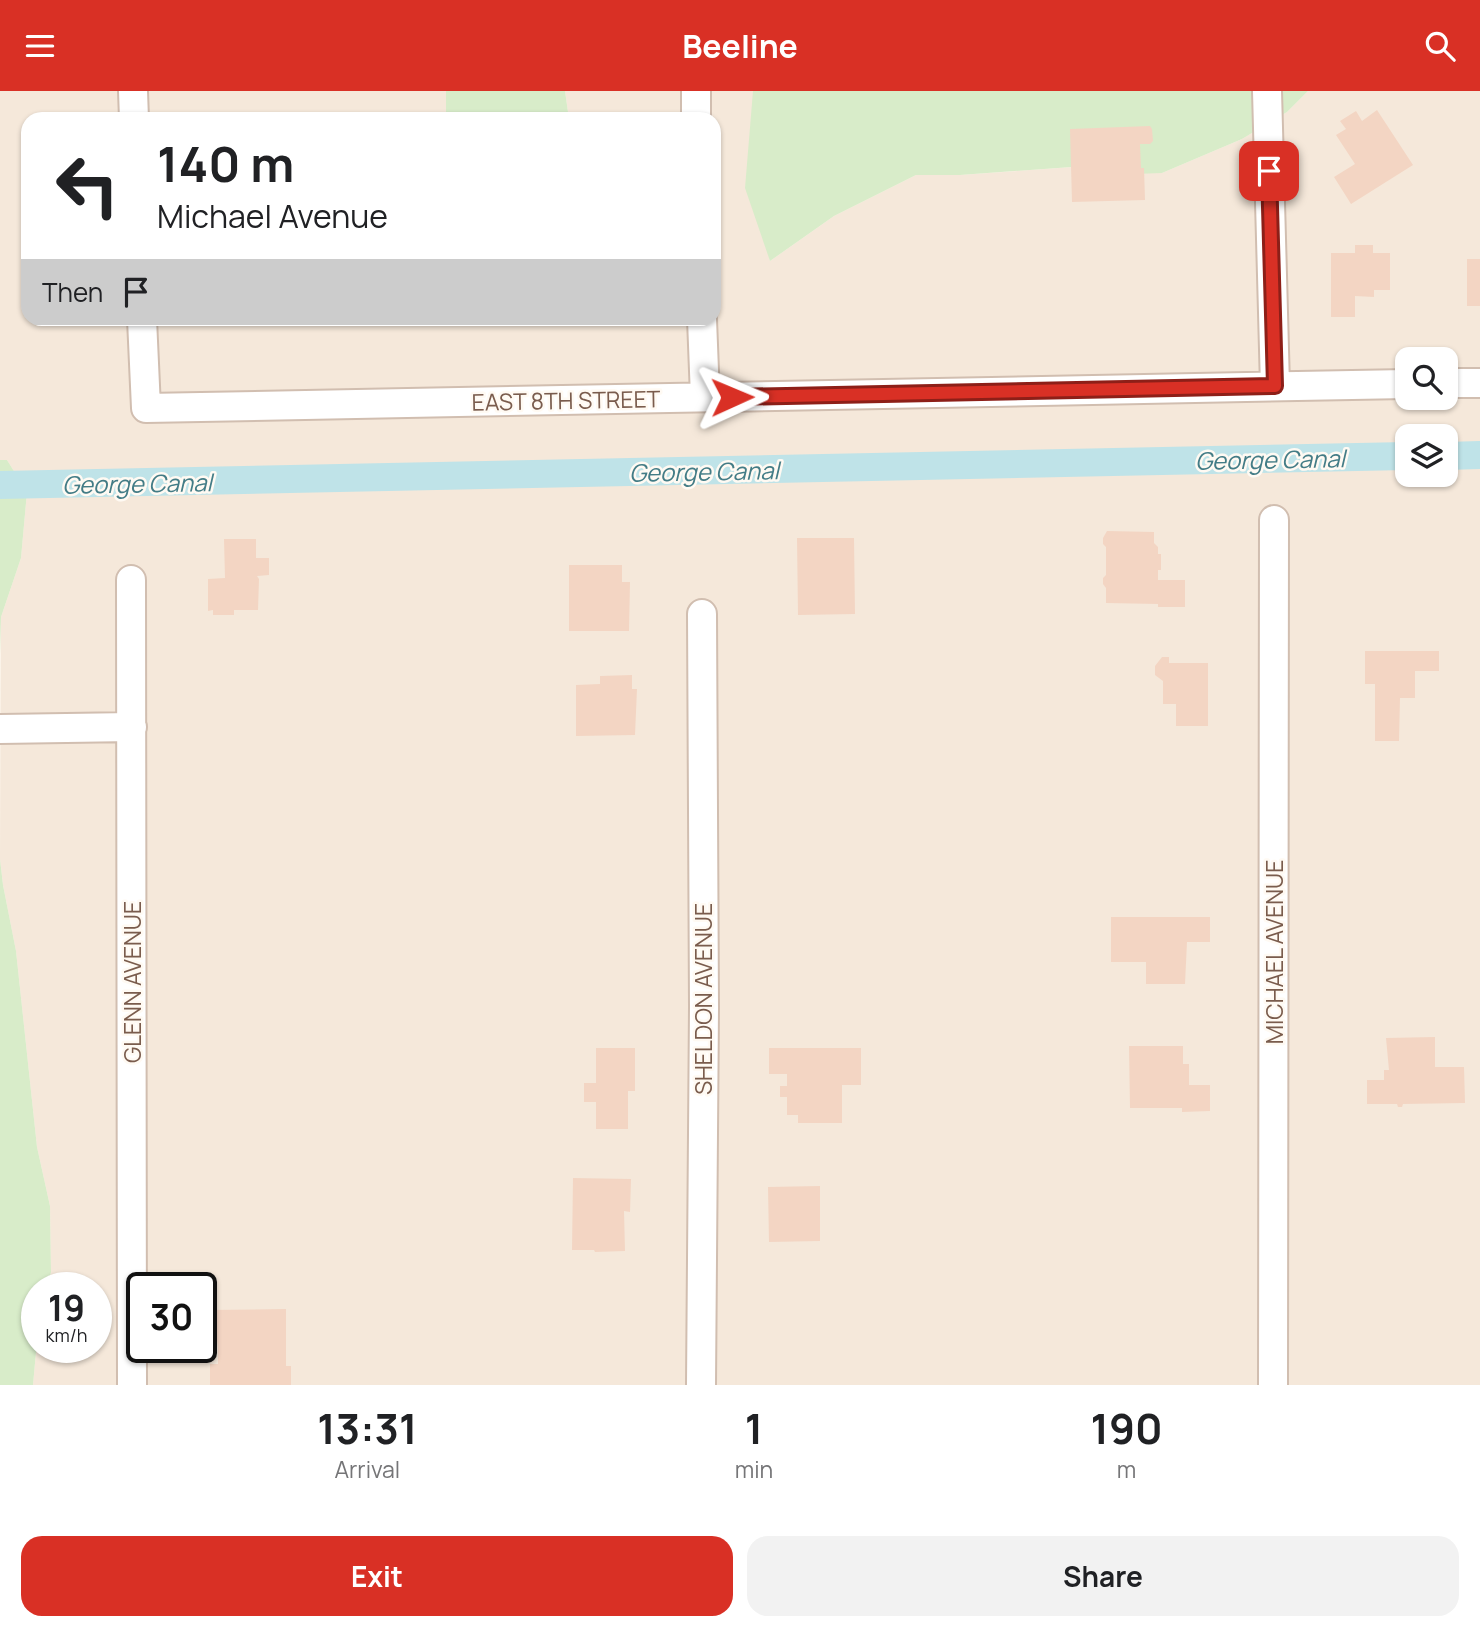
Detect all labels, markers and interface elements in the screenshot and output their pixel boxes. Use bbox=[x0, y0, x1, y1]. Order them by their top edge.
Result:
text: Beeline bbox=[682, 24, 798, 68]
icon: menu bbox=[21, 27, 59, 65]
icon: search bbox=[1421, 27, 1459, 65]
text: 140 m bbox=[157, 130, 294, 197]
icon: left bbox=[42, 140, 133, 231]
pin bbox=[1239, 141, 1299, 201]
icon: arrive bbox=[1250, 152, 1288, 190]
text: Michael Avenue bbox=[157, 194, 388, 238]
icon: arrive bbox=[117, 273, 155, 311]
text: Then bbox=[42, 274, 103, 310]
map controls bbox=[1395, 347, 1458, 487]
button: search bbox=[1395, 347, 1458, 410]
position arrow bbox=[695, 360, 769, 434]
street label: EAST 8TH STREET bbox=[471, 382, 661, 418]
button: layers bbox=[1395, 424, 1458, 487]
water label: George Canal bbox=[1195, 441, 1349, 477]
water label: George Canal bbox=[629, 453, 783, 489]
water label: George Canal bbox=[62, 465, 216, 501]
street label: MICHAEL AVENUE bbox=[1258, 860, 1290, 1044]
street label: GLENN AVENUE bbox=[116, 901, 148, 1063]
street label: SHELDON AVENUE bbox=[687, 903, 719, 1095]
speed limit sign: 30 bbox=[126, 1272, 217, 1363]
text: 19 bbox=[48, 1284, 85, 1332]
text: km/h bbox=[46, 1323, 87, 1347]
text: 13:31 bbox=[317, 1399, 417, 1457]
text: 1 bbox=[745, 1399, 763, 1457]
text: 190 bbox=[1091, 1399, 1163, 1457]
text: Arrival bbox=[334, 1453, 400, 1485]
text: min bbox=[735, 1453, 773, 1485]
text: m bbox=[1117, 1453, 1136, 1485]
button: Exit bbox=[21, 1536, 733, 1616]
button: Share bbox=[747, 1536, 1459, 1616]

